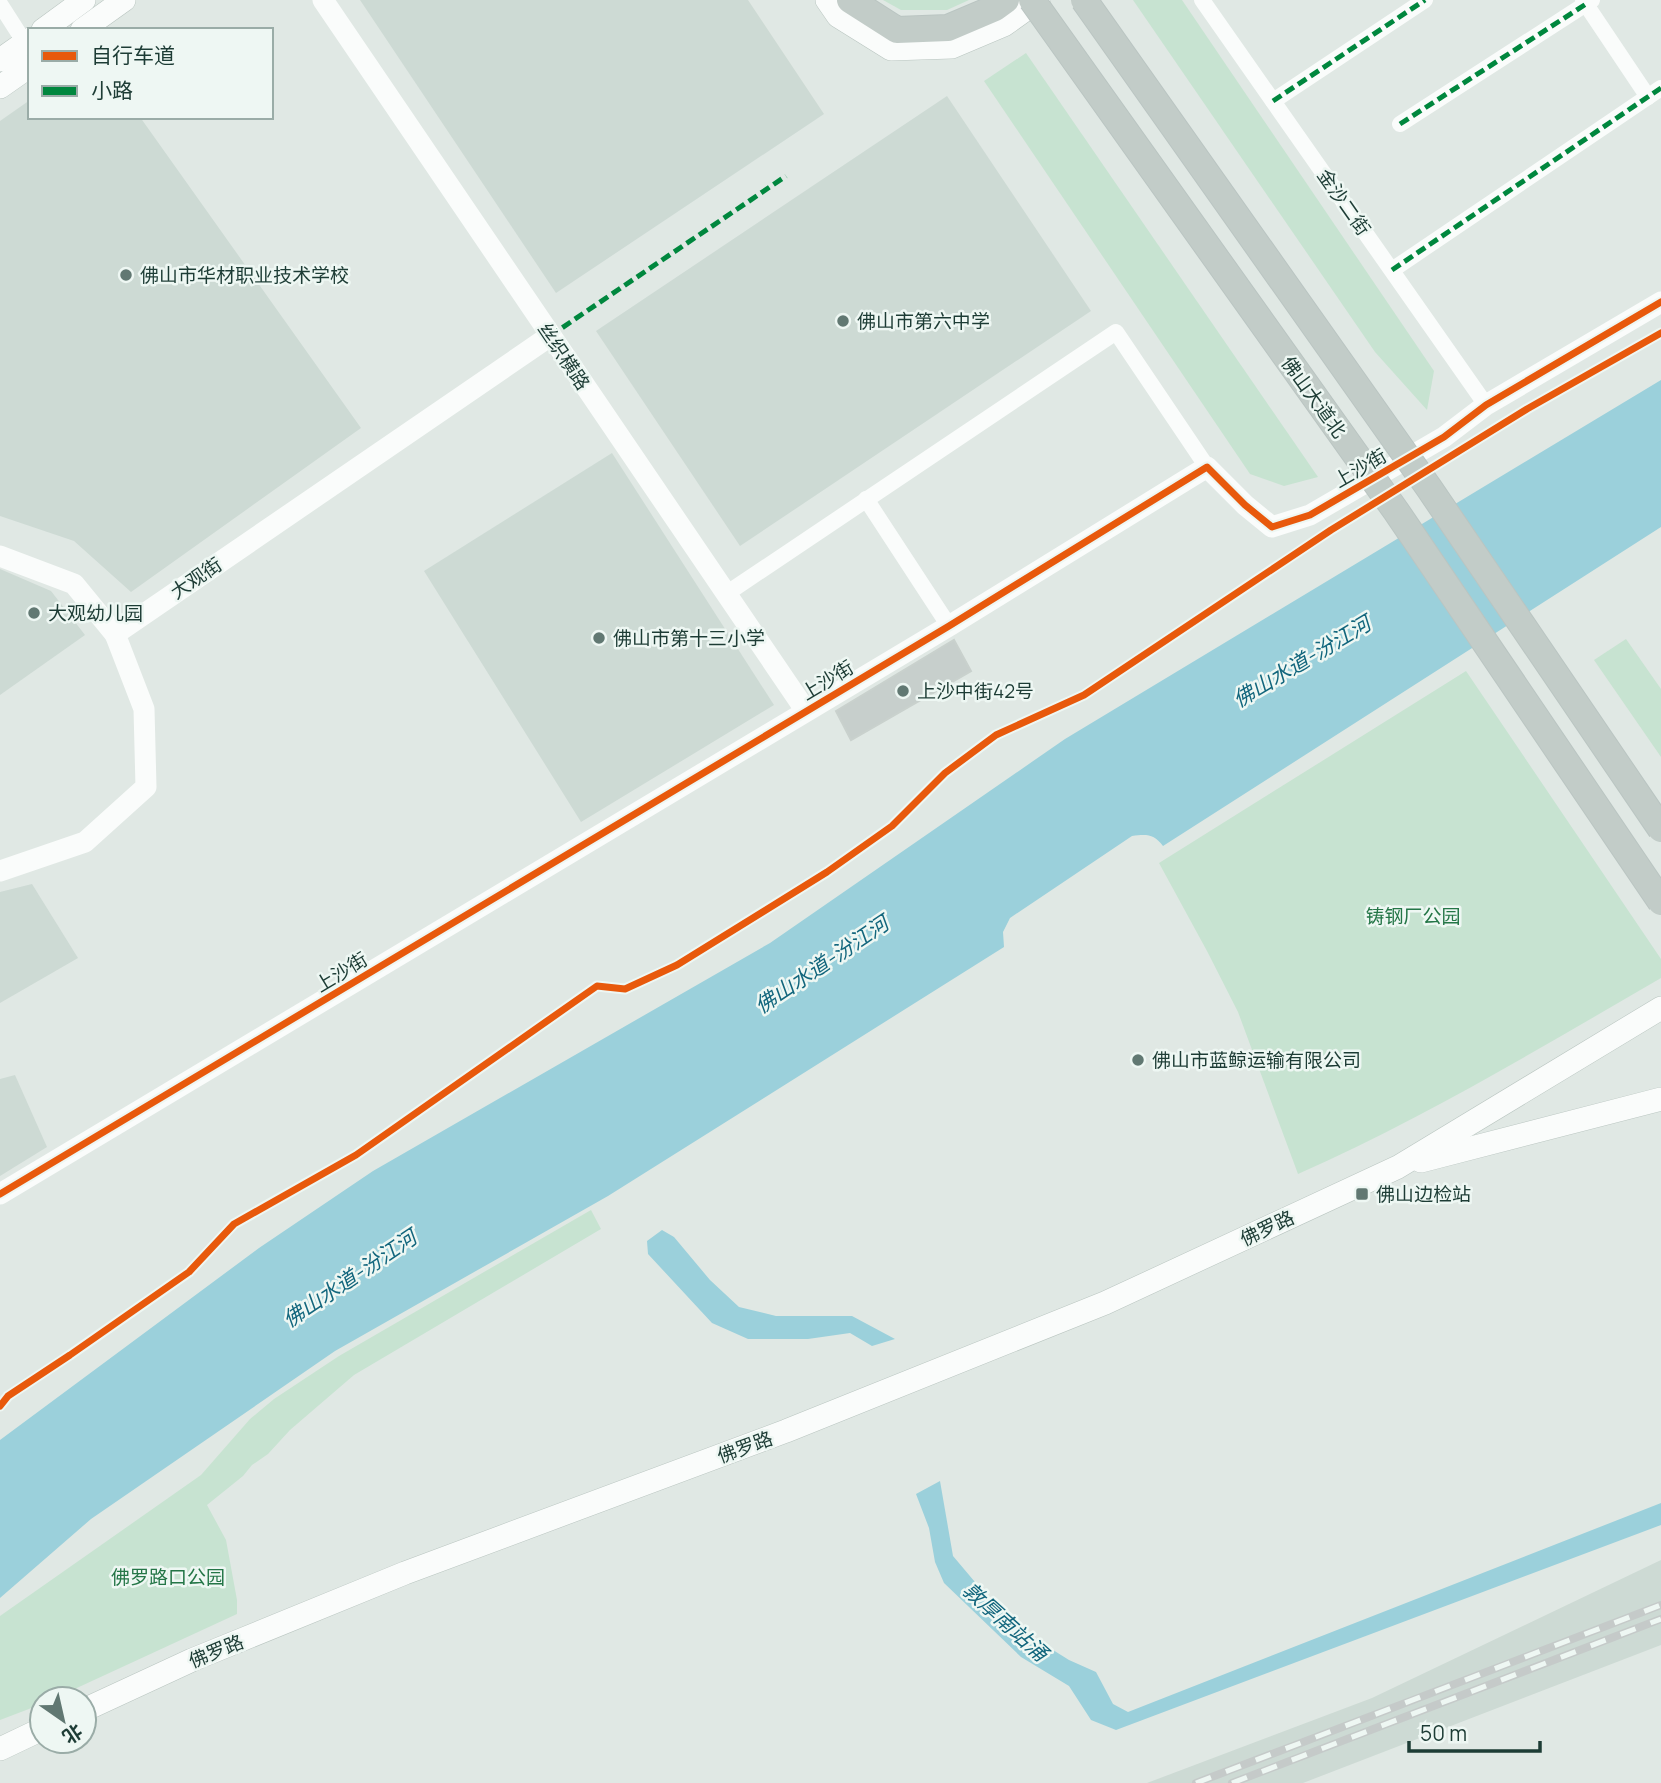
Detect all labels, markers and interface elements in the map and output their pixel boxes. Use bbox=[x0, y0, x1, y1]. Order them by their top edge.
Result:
legend bbox=[28, 28, 273, 119]
text: 自行车道 bbox=[91, 41, 175, 69]
text: 小路 bbox=[91, 76, 133, 104]
street label: 金沙二街 bbox=[1312, 163, 1376, 241]
place label: 佛山市华材职业技术学校 bbox=[140, 262, 349, 288]
marker: 佛山市华材职业技术学校 bbox=[118, 267, 134, 283]
place label: 佛山市第六中学 bbox=[857, 308, 990, 334]
marker: 佛山市第六中学 bbox=[835, 313, 851, 329]
street label: 丝织横路 bbox=[532, 317, 596, 395]
street label: 佛山大道北 bbox=[1276, 351, 1352, 443]
street label: 上沙街 bbox=[1329, 442, 1391, 494]
street label: 大观街 bbox=[165, 551, 227, 605]
place label: 大观幼儿园 bbox=[48, 600, 143, 626]
marker: 大观幼儿园 bbox=[26, 605, 42, 621]
water label: 佛山水道-汾江河 bbox=[1227, 607, 1379, 713]
place label: 佛山市第十三小学 bbox=[613, 625, 765, 651]
marker: 佛山市第十三小学 bbox=[591, 630, 607, 646]
street label: 上沙街 bbox=[796, 654, 858, 706]
place label: 上沙中街42号 bbox=[917, 678, 1034, 704]
marker: 上沙中街42号 bbox=[895, 683, 911, 699]
park label: 铸钢厂公园 bbox=[1365, 903, 1461, 929]
water label: 佛山水道-汾江河 bbox=[749, 907, 897, 1019]
street label: 上沙街 bbox=[310, 946, 372, 998]
place label: 佛山市蓝鲸运输有限公司 bbox=[1152, 1047, 1361, 1073]
marker: 佛山市蓝鲸运输有限公司 bbox=[1130, 1052, 1146, 1068]
place label: 佛山边检站 bbox=[1376, 1181, 1471, 1207]
marker: 佛山边检站 bbox=[1354, 1186, 1370, 1202]
street label: 佛罗路 bbox=[1236, 1204, 1298, 1252]
water label: 佛山水道-汾江河 bbox=[277, 1221, 425, 1333]
street label: 佛罗路 bbox=[714, 1425, 776, 1469]
park label: 佛罗路口公园 bbox=[111, 1564, 225, 1590]
water label: 敦厚南站涌 bbox=[957, 1576, 1056, 1668]
street label: 佛罗路 bbox=[185, 1628, 247, 1674]
north arrow bbox=[28, 1685, 98, 1755]
scale bar bbox=[1409, 1710, 1540, 1754]
text: 北 bbox=[57, 1718, 88, 1750]
text: 50 m bbox=[1420, 1719, 1467, 1747]

